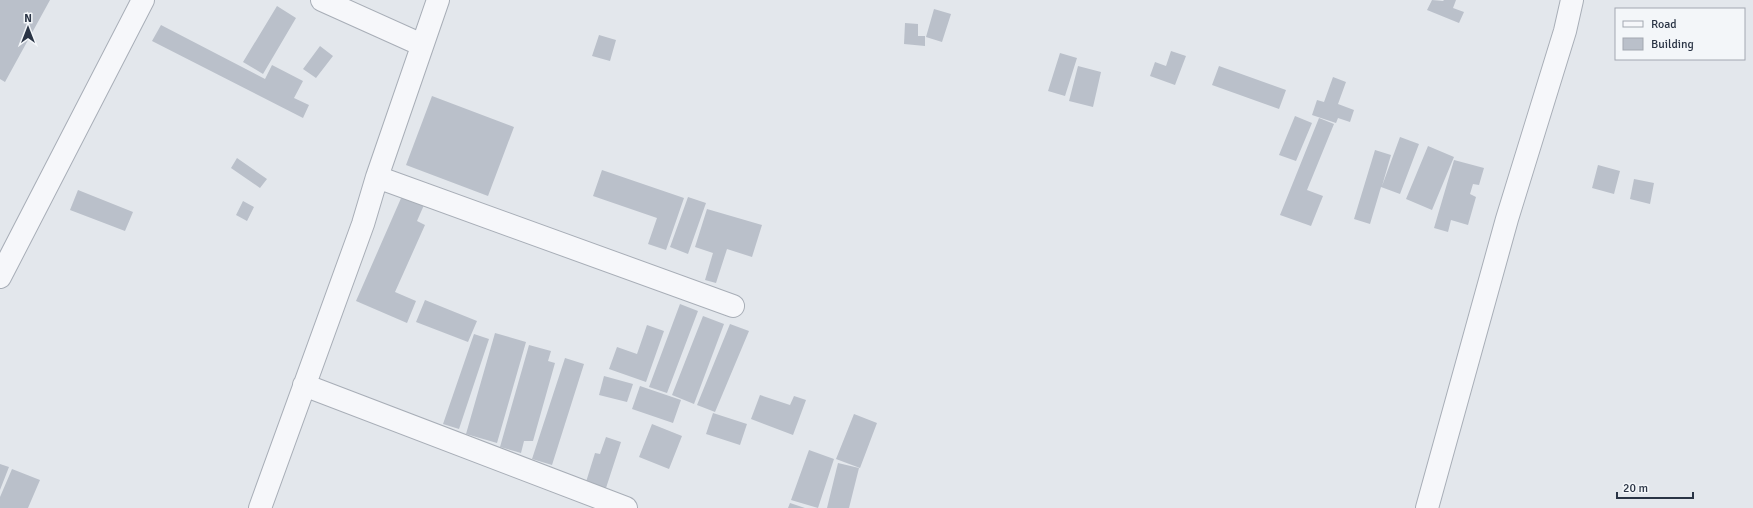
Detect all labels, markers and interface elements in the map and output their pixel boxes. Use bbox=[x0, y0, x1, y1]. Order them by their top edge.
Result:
north arrow bbox=[8, 8, 48, 48]
legend bbox=[1615, 8, 1745, 60]
text: N bbox=[24, 12, 32, 25]
text: Road bbox=[1651, 17, 1677, 32]
text: Building bbox=[1651, 37, 1694, 52]
scale bar bbox=[1617, 474, 1693, 500]
text: 20 m bbox=[1623, 481, 1648, 496]

